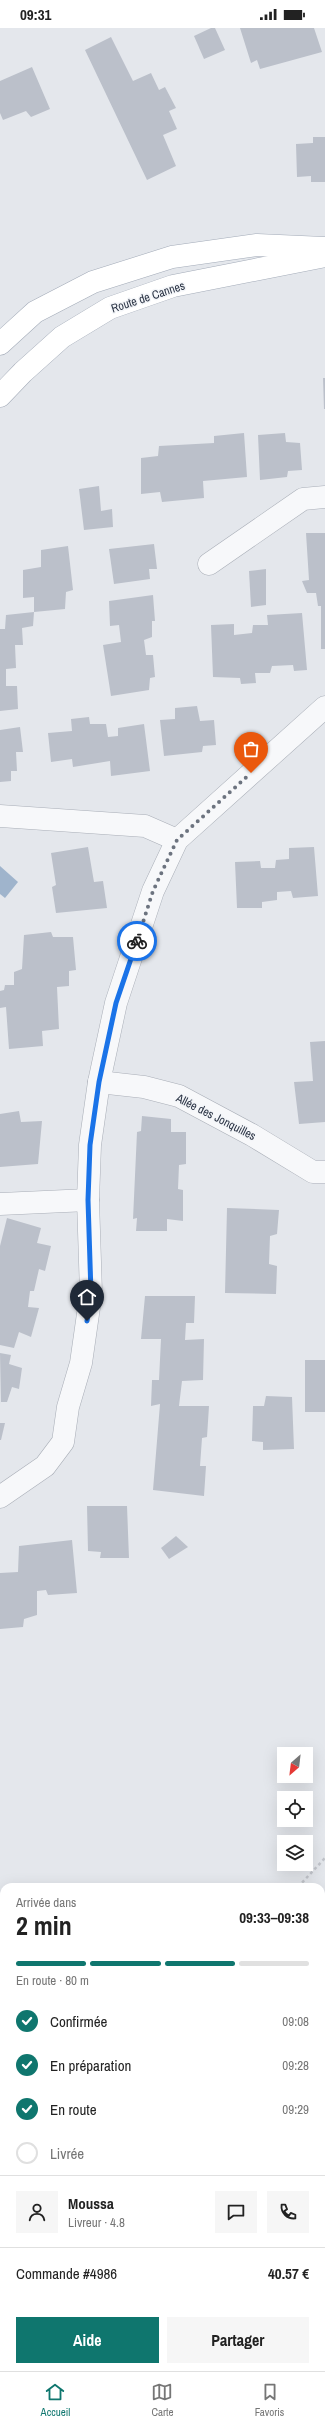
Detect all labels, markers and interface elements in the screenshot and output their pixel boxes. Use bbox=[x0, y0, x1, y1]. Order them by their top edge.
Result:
text: 09:31 bbox=[20, 4, 51, 25]
street label: Route de Cannes bbox=[109, 278, 187, 316]
pin bbox=[234, 732, 268, 773]
icon: bag bbox=[240, 738, 262, 760]
courier bbox=[117, 921, 157, 961]
icon: bike bbox=[126, 930, 148, 952]
street label: Allée des Jonquilles bbox=[172, 1090, 259, 1144]
pin bbox=[70, 1280, 104, 1321]
icon: home bbox=[76, 1286, 98, 1308]
north arrow bbox=[277, 1747, 313, 1783]
map controls bbox=[277, 1747, 313, 1871]
button: locate bbox=[277, 1791, 313, 1827]
button: layers bbox=[277, 1835, 313, 1871]
text: Arrivée dans bbox=[16, 1894, 76, 1911]
text: 09:33–09:38 bbox=[239, 1907, 309, 1928]
text: 2 min bbox=[16, 1908, 72, 1943]
text: En route · 80 m bbox=[16, 1972, 89, 1989]
icon: check bbox=[16, 2010, 38, 2032]
text: Confirmée bbox=[50, 2011, 107, 2032]
text: 09:08 bbox=[282, 2013, 309, 2030]
icon: check bbox=[16, 2054, 38, 2076]
text: En préparation bbox=[50, 2055, 131, 2076]
text: 09:28 bbox=[282, 2057, 309, 2074]
icon: check bbox=[16, 2098, 38, 2120]
text: En route bbox=[50, 2099, 97, 2120]
text: 09:29 bbox=[282, 2101, 309, 2118]
text: Livrée bbox=[50, 2143, 84, 2164]
button: person bbox=[16, 2191, 58, 2233]
button: chat bbox=[215, 2191, 257, 2233]
button: phone bbox=[267, 2191, 309, 2233]
text: Moussa bbox=[68, 2193, 114, 2214]
text: Livreur · 4.8 bbox=[68, 2214, 125, 2231]
text: Commande #4986 bbox=[16, 2263, 117, 2284]
text: 40.57 € bbox=[268, 2263, 309, 2284]
button: Aide bbox=[16, 2317, 159, 2363]
button: Partager bbox=[167, 2317, 309, 2363]
tab: Accueil bbox=[41, 2381, 70, 2419]
tab: Carte bbox=[151, 2381, 174, 2419]
tab: Favoris bbox=[255, 2381, 284, 2419]

